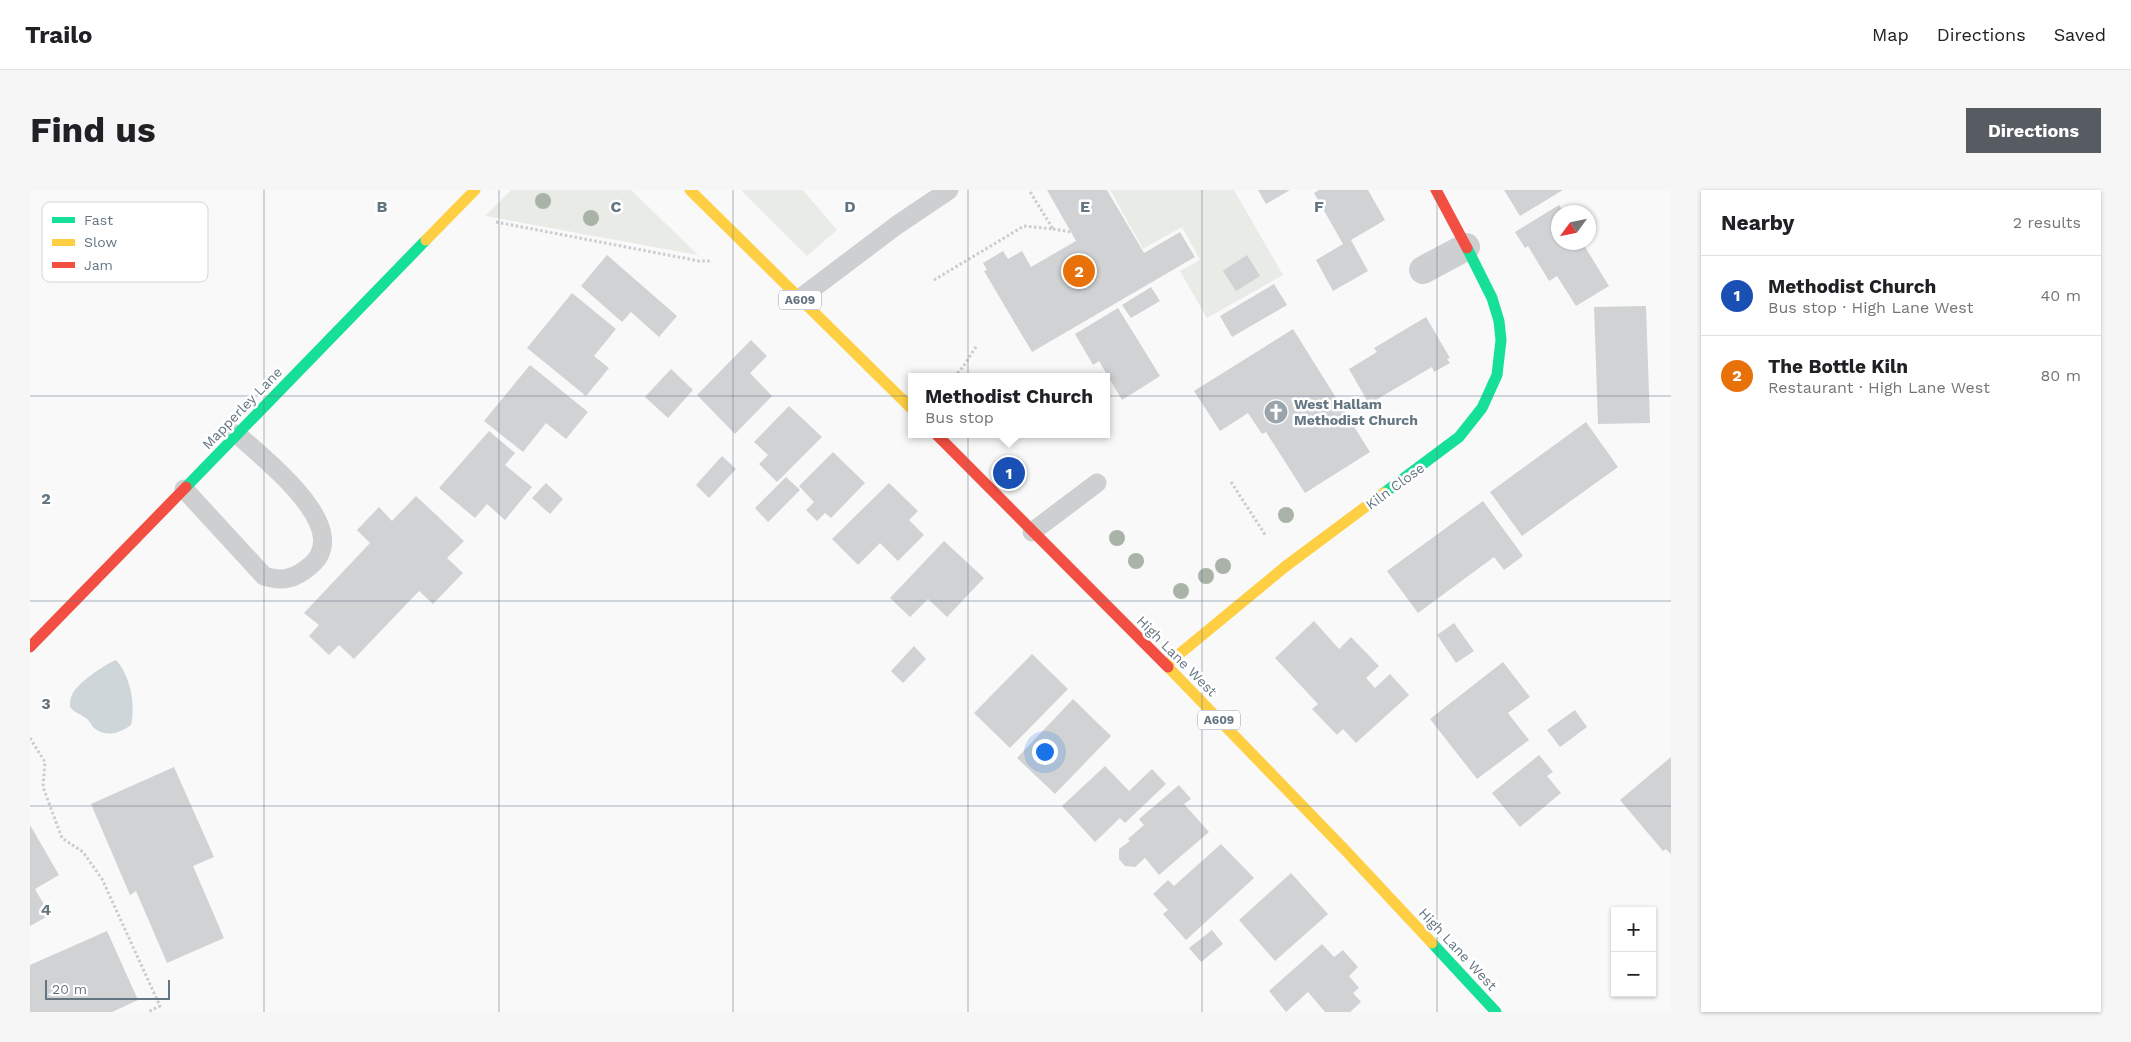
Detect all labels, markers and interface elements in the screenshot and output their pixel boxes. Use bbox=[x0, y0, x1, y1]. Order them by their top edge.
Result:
text: Trailo bbox=[25, 21, 92, 49]
text: Map bbox=[1872, 24, 1909, 45]
text: Directions bbox=[1937, 24, 2026, 45]
text: Saved bbox=[2054, 24, 2106, 45]
button: Directions bbox=[1966, 108, 2101, 153]
text: Find us bbox=[30, 109, 156, 151]
text: B bbox=[377, 197, 388, 216]
text: C bbox=[611, 197, 622, 216]
text: D bbox=[844, 197, 856, 216]
text: E bbox=[1080, 197, 1090, 216]
text: F bbox=[1314, 197, 1324, 216]
legend bbox=[42, 202, 208, 282]
north arrow bbox=[1551, 205, 1596, 250]
text: Nearby bbox=[1721, 210, 1794, 235]
text: Fast bbox=[84, 212, 113, 228]
text: 2 results bbox=[2013, 213, 2081, 232]
text: Slow bbox=[84, 234, 117, 250]
pin: 2 bbox=[1063, 252, 1095, 290]
text: Jam bbox=[84, 257, 113, 273]
text: Methodist Church bbox=[1768, 275, 1936, 298]
text: 1 bbox=[1734, 286, 1740, 305]
text: 40 m bbox=[2041, 286, 2081, 305]
road number: A609 bbox=[779, 290, 821, 310]
text: Bus stop · High Lane West bbox=[1768, 298, 1973, 317]
text: The Bottle Kiln bbox=[1768, 355, 1908, 378]
street label: Mapperley Lane bbox=[199, 364, 285, 452]
text: 2 bbox=[1732, 366, 1742, 385]
text: 80 m bbox=[2040, 366, 2081, 385]
popup bbox=[908, 373, 1110, 438]
text: Restaurant · High Lane West bbox=[1768, 378, 1990, 397]
text: Methodist Church bbox=[925, 385, 1093, 408]
place label: West Hallam Methodist Church bbox=[1294, 396, 1418, 428]
church icon: West Hallam Methodist Church bbox=[1263, 399, 1289, 425]
text: Bus stop bbox=[925, 408, 994, 427]
pin: 1 bbox=[993, 454, 1025, 492]
street label: Kiln Close bbox=[1363, 459, 1427, 513]
text: 2 bbox=[41, 489, 51, 508]
street label: High Lane West bbox=[1134, 613, 1220, 699]
text: 3 bbox=[41, 694, 51, 713]
road number: A609 bbox=[1198, 710, 1240, 730]
your location bbox=[1032, 739, 1058, 765]
text: 4 bbox=[41, 900, 51, 919]
street label: High Lane West bbox=[1416, 905, 1500, 994]
map controls bbox=[1611, 907, 1656, 997]
button: + bbox=[1611, 907, 1656, 952]
button: − bbox=[1611, 952, 1656, 997]
scale bar bbox=[45, 977, 170, 1000]
text: 20 m bbox=[52, 981, 87, 997]

